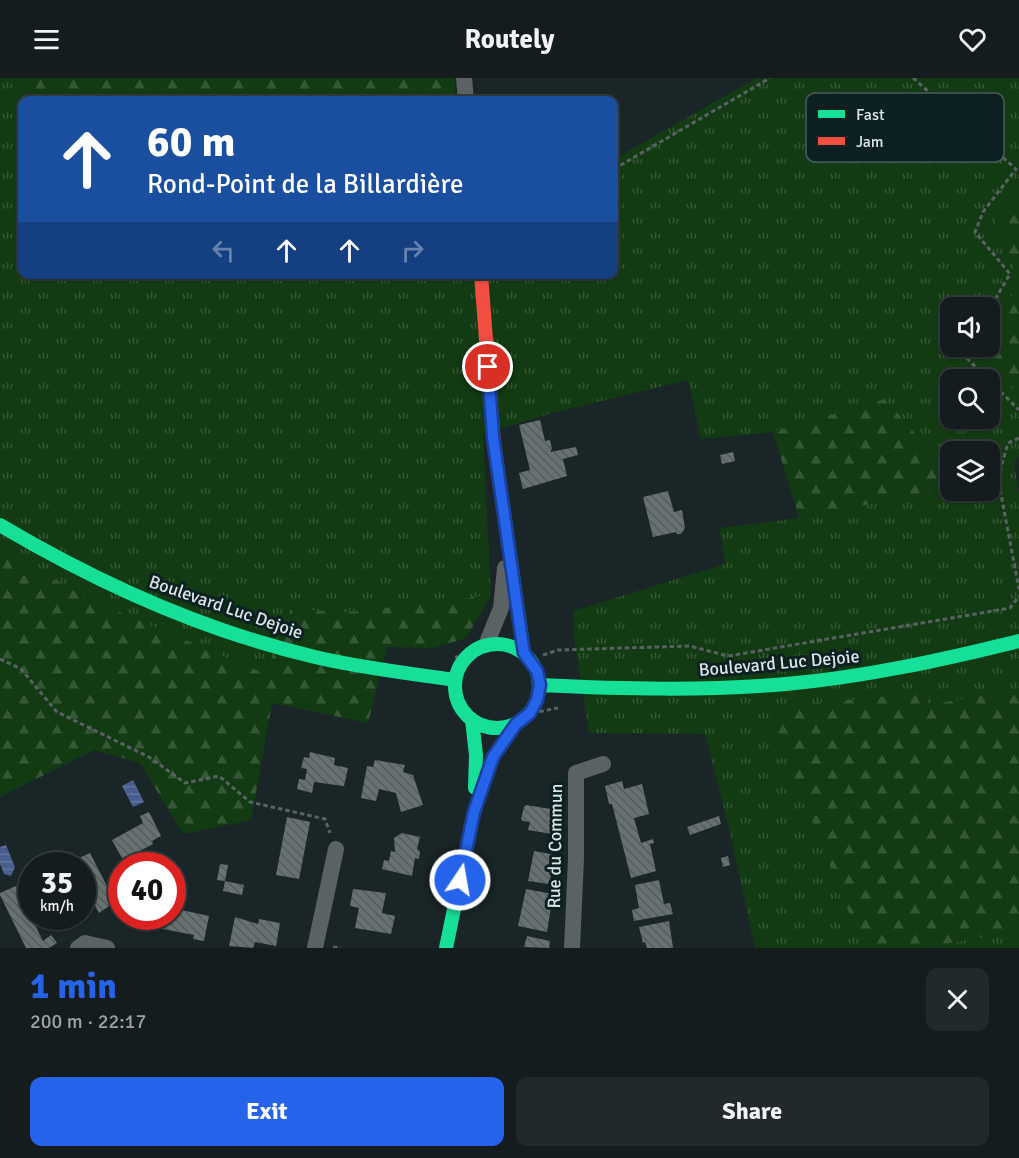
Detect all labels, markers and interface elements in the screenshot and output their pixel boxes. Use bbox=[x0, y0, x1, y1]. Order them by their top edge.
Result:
icon: menu bbox=[30, 23, 63, 56]
text: Routely bbox=[465, 23, 554, 56]
icon: heart bbox=[956, 23, 989, 56]
legend bbox=[806, 93, 1004, 162]
text: Fast bbox=[856, 105, 885, 125]
text: 60 m bbox=[147, 117, 236, 168]
icon: ahead bbox=[48, 120, 126, 198]
text: Jam bbox=[856, 132, 884, 152]
text: Rond-Point de la Billardière bbox=[147, 168, 463, 201]
icon: left bbox=[207, 234, 240, 267]
icon: ahead bbox=[270, 234, 303, 267]
icon: ahead bbox=[333, 234, 366, 267]
icon: right bbox=[396, 234, 429, 267]
map controls bbox=[940, 297, 1000, 501]
button: sound bbox=[940, 297, 1000, 357]
pin bbox=[462, 341, 513, 392]
icon: arrive bbox=[471, 350, 504, 383]
button: search bbox=[940, 369, 1000, 429]
button: layers bbox=[940, 441, 1000, 501]
street label: Boulevard Luc Dejoie bbox=[146, 570, 306, 644]
street label: Boulevard Luc Dejoie bbox=[698, 645, 860, 681]
street label: Rue du Commun bbox=[543, 783, 567, 909]
position arrow bbox=[428, 848, 492, 912]
speed limit sign: 40 bbox=[108, 852, 186, 930]
text: 35 bbox=[41, 865, 73, 902]
text: km/h bbox=[40, 897, 74, 915]
text: 1 min bbox=[30, 964, 117, 1009]
button: close bbox=[926, 968, 989, 1031]
text: 200 m · 22:17 bbox=[30, 1009, 146, 1034]
button: Exit bbox=[30, 1077, 504, 1146]
button: Share bbox=[516, 1077, 989, 1146]

